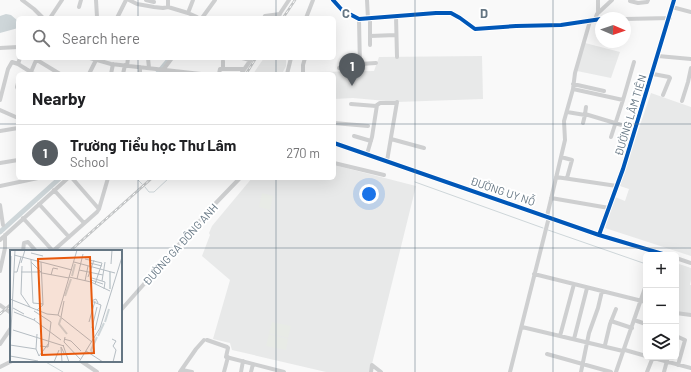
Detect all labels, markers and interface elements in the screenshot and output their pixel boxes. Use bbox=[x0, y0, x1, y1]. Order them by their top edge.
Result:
text: C bbox=[342, 5, 350, 21]
text: D bbox=[480, 5, 488, 21]
north arrow bbox=[595, 12, 631, 48]
search box bbox=[16, 16, 336, 60]
icon: search bbox=[30, 27, 52, 49]
text: Search here bbox=[62, 29, 140, 47]
pin: 1 bbox=[339, 53, 365, 86]
street label: ĐƯỜNG LÂM TIÊN bbox=[611, 73, 649, 157]
text: Nearby bbox=[32, 88, 86, 108]
text: Trường Tiểu học Thư Lâm bbox=[70, 136, 236, 154]
text: 1 bbox=[43, 145, 47, 161]
text: 270 m bbox=[286, 145, 320, 161]
text: School bbox=[70, 154, 108, 170]
street label: ĐƯỜNG UY NỖ bbox=[469, 172, 538, 208]
your location bbox=[359, 184, 379, 204]
street label: ĐƯỜNG GA ĐÔNG ANH bbox=[140, 201, 220, 287]
inset map bbox=[10, 250, 122, 362]
map controls bbox=[643, 252, 679, 360]
button: + bbox=[643, 252, 679, 288]
button: − bbox=[643, 288, 679, 324]
button: layers bbox=[643, 324, 679, 360]

